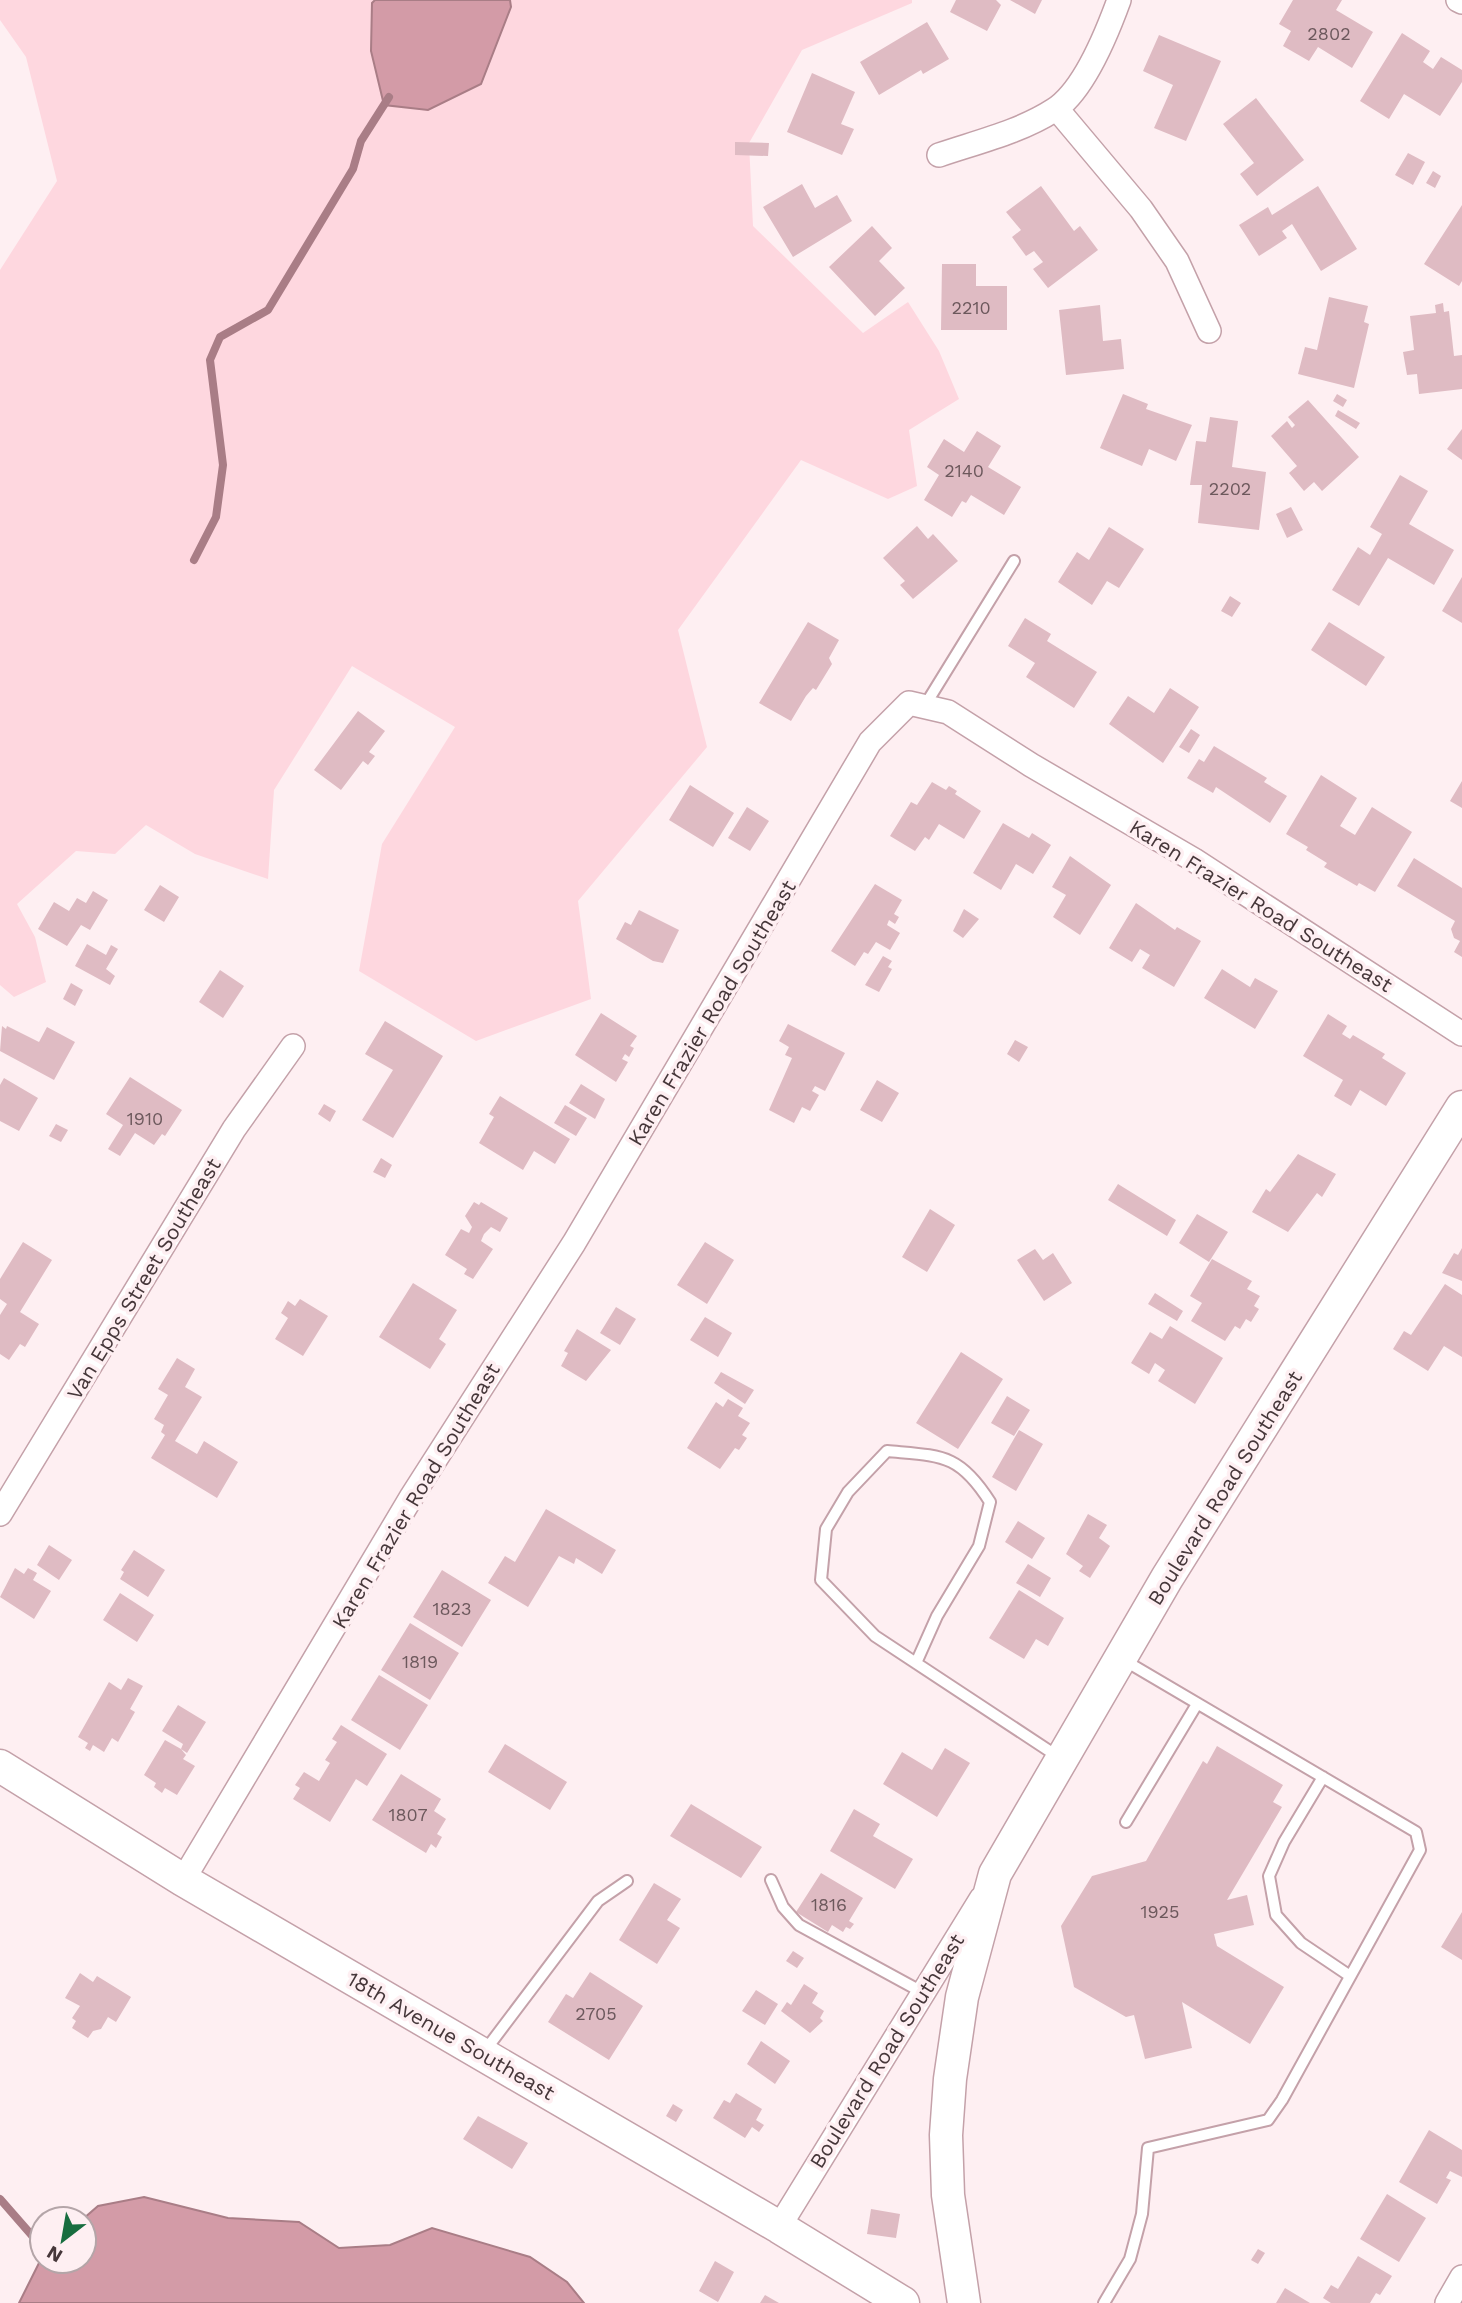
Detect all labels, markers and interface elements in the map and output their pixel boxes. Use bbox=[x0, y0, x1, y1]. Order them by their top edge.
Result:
house number: 2802 bbox=[1307, 23, 1351, 44]
house number: 2210 bbox=[951, 297, 991, 318]
house number: 2140 bbox=[944, 460, 984, 481]
house number: 2202 bbox=[1209, 478, 1251, 499]
street label: Karen Frazier Road Southeast bbox=[1125, 814, 1397, 997]
street label: Karen Frazier Road Southeast bbox=[622, 875, 801, 1150]
house number: 1910 bbox=[127, 1108, 163, 1129]
street label: Van Epps Street Southeast bbox=[61, 1153, 226, 1404]
street label: Karen Frazier Road Southeast bbox=[326, 1358, 505, 1633]
street label: Boulevard Road Southeast bbox=[1142, 1366, 1307, 1610]
house number: 1823 bbox=[432, 1598, 472, 1619]
house number: 1819 bbox=[402, 1651, 438, 1672]
house number: 1807 bbox=[388, 1804, 428, 1825]
house number: 1816 bbox=[811, 1894, 847, 1915]
house number: 1925 bbox=[1140, 1901, 1180, 1922]
street label: Boulevard Road Southeast bbox=[804, 1929, 969, 2173]
street label: 18th Avenue Southeast bbox=[343, 1966, 560, 2105]
house number: 2705 bbox=[575, 2003, 617, 2024]
north arrow bbox=[28, 2205, 98, 2275]
text: N bbox=[43, 2241, 66, 2268]

